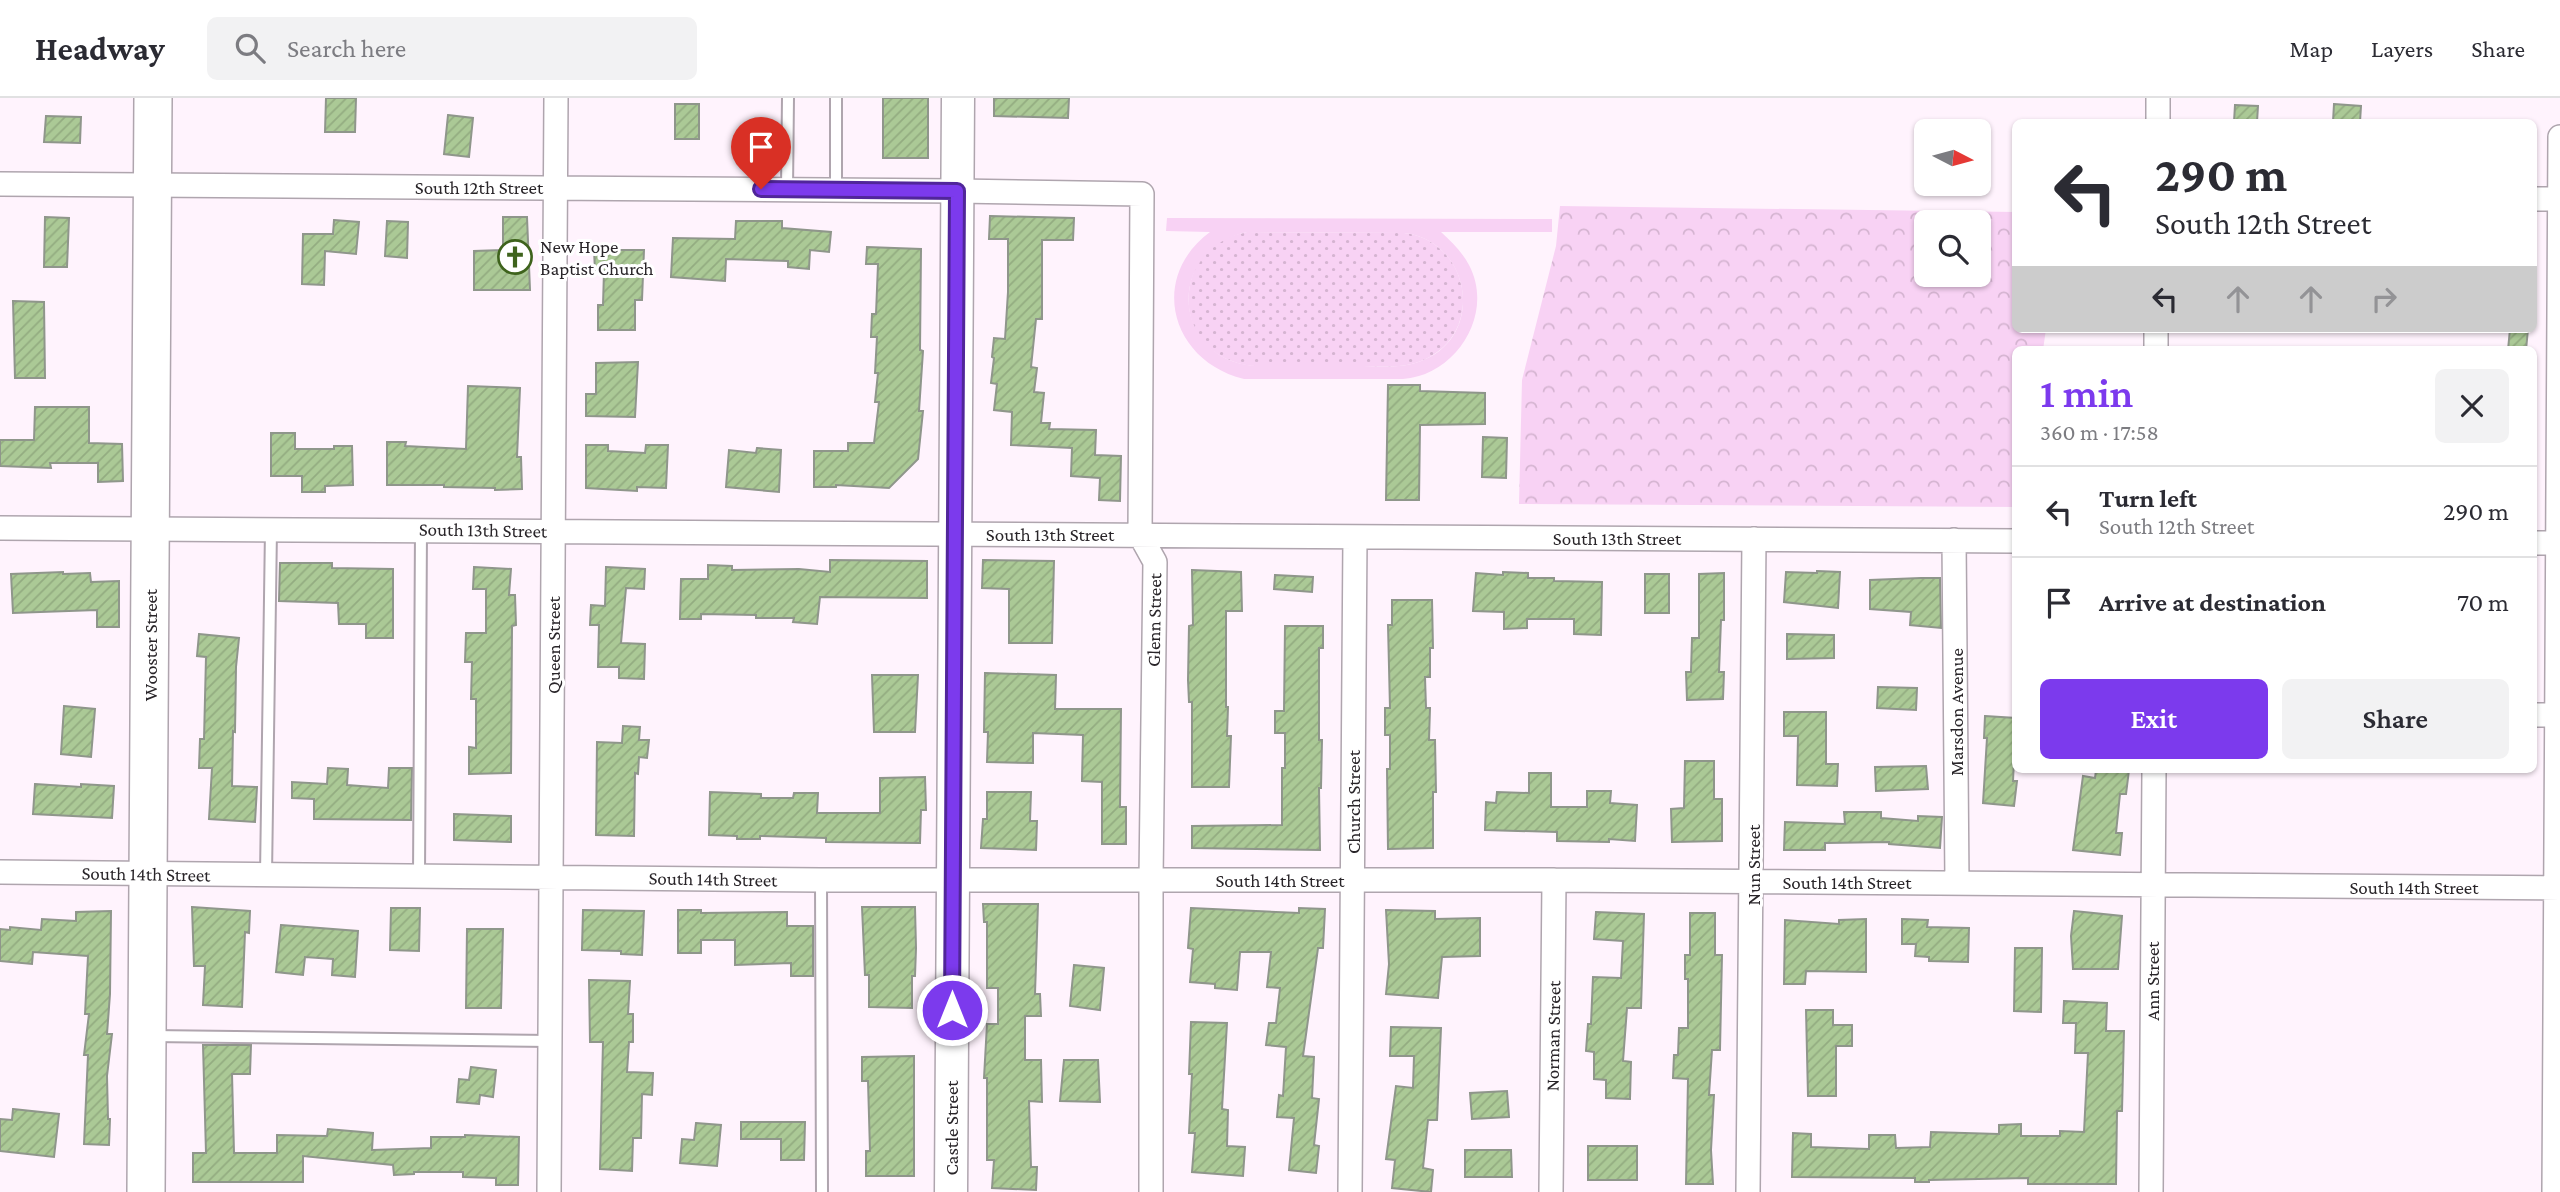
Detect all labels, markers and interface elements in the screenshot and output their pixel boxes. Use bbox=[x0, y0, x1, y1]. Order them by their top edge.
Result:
search box bbox=[207, 17, 697, 80]
icon: search bbox=[231, 29, 269, 67]
text: Headway bbox=[35, 30, 165, 67]
text: Search here bbox=[287, 34, 406, 63]
text: Map bbox=[2289, 35, 2333, 62]
text: Layers bbox=[2371, 35, 2433, 62]
text: Share bbox=[2471, 35, 2525, 62]
pin bbox=[731, 117, 791, 189]
north arrow bbox=[1914, 119, 1992, 196]
map controls bbox=[1914, 119, 1991, 287]
icon: arrive bbox=[742, 128, 780, 166]
icon: left bbox=[2040, 147, 2131, 238]
text: 290 m bbox=[2155, 147, 2287, 202]
street label: South 12th Street bbox=[415, 177, 544, 198]
text: South 12th Street bbox=[2155, 205, 2371, 241]
button: search bbox=[1914, 210, 1991, 287]
place label: New Hope Baptist Church bbox=[540, 236, 654, 279]
church icon: New Hope Baptist Church bbox=[496, 238, 534, 276]
icon: left bbox=[2146, 280, 2184, 318]
icon: ahead bbox=[2219, 280, 2257, 318]
icon: ahead bbox=[2292, 280, 2330, 318]
icon: right bbox=[2365, 280, 2403, 318]
text: 1 min bbox=[2040, 369, 2133, 416]
button: close bbox=[2435, 369, 2509, 443]
text: 360 m · 17:58 bbox=[2040, 419, 2159, 445]
text: Turn left bbox=[2099, 484, 2197, 513]
icon: left bbox=[2040, 493, 2078, 531]
text: 290 m bbox=[2443, 497, 2509, 526]
text: South 12th Street bbox=[2099, 513, 2254, 539]
street label: South 13th Street bbox=[419, 518, 548, 542]
street label: South 13th Street bbox=[986, 524, 1115, 545]
street label: South 13th Street bbox=[1553, 528, 1682, 549]
street label: Glenn Street bbox=[1143, 572, 1165, 667]
icon: arrive bbox=[2040, 584, 2078, 622]
street label: Wooster Street bbox=[140, 588, 161, 701]
text: Arrive at destination bbox=[2099, 588, 2326, 617]
text: 70 m bbox=[2457, 588, 2509, 617]
street label: Queen Street bbox=[543, 595, 564, 694]
street label: Marsdon Avenue bbox=[1946, 648, 1967, 776]
button: Exit bbox=[2040, 679, 2268, 759]
button: Share bbox=[2282, 679, 2509, 759]
street label: Church Street bbox=[1343, 749, 1364, 854]
street label: Nun Street bbox=[1743, 824, 1764, 905]
street label: South 14th Street bbox=[81, 862, 211, 886]
street label: South 14th Street bbox=[648, 867, 778, 891]
street label: South 14th Street bbox=[1215, 870, 1345, 891]
street label: South 14th Street bbox=[1782, 872, 1912, 893]
street label: South 14th Street bbox=[2349, 877, 2479, 898]
street label: Ann Street bbox=[2142, 941, 2163, 1021]
position arrow bbox=[915, 973, 989, 1047]
street label: Norman Street bbox=[1542, 980, 1564, 1092]
street label: Castle Street bbox=[941, 1080, 962, 1176]

